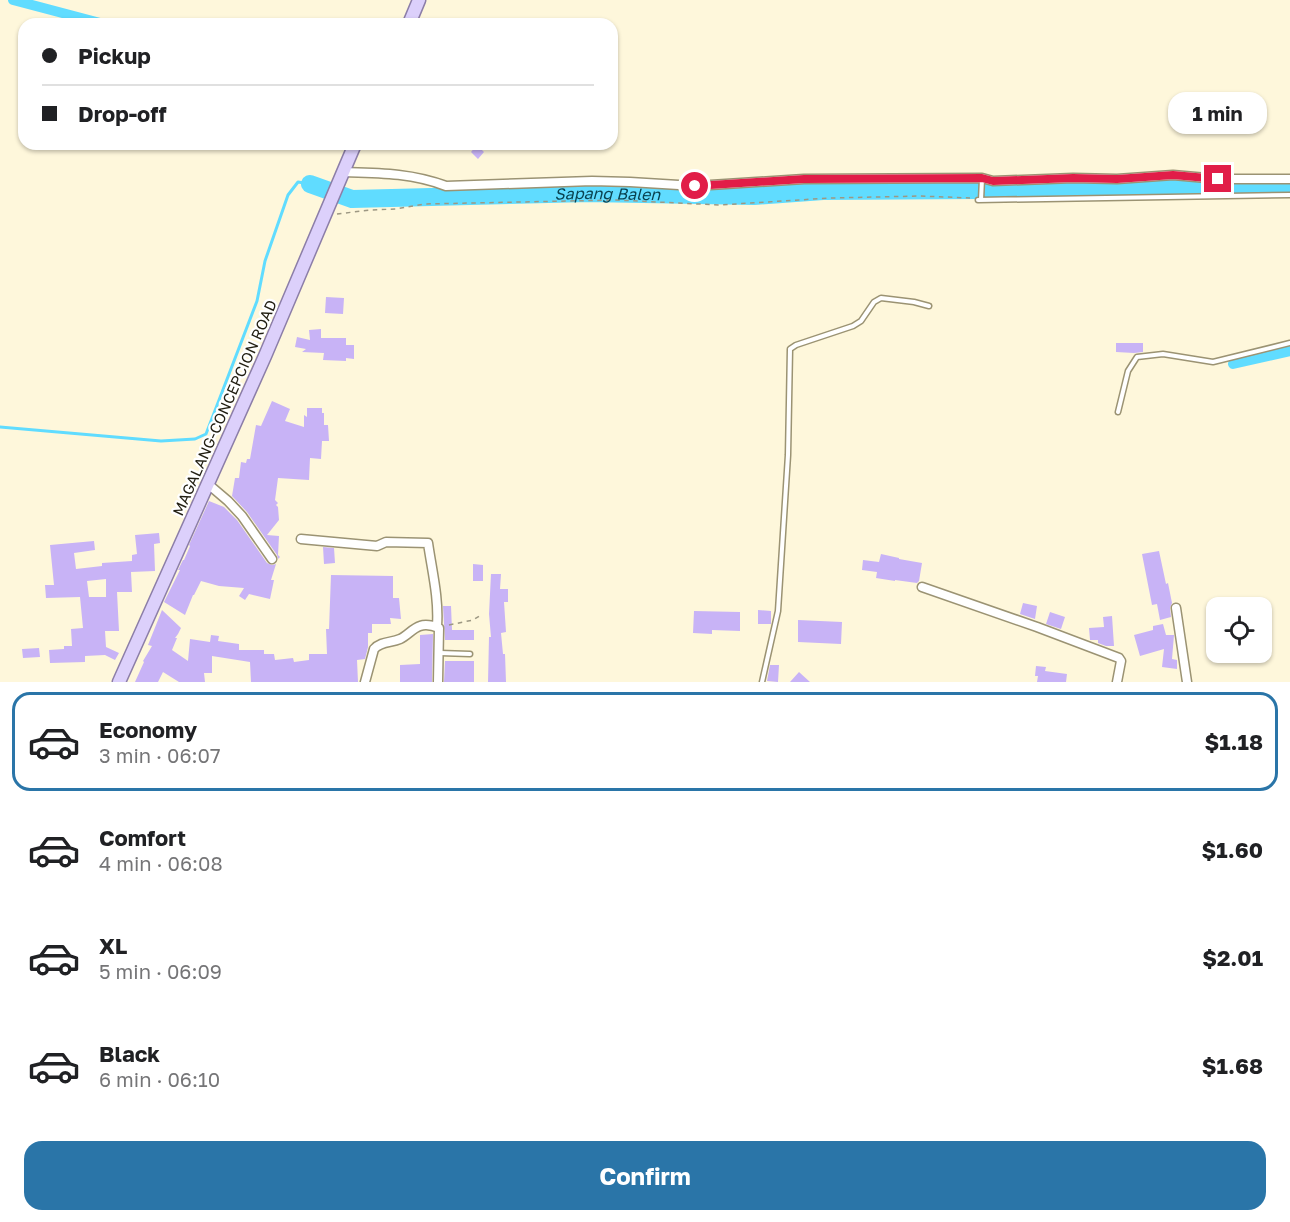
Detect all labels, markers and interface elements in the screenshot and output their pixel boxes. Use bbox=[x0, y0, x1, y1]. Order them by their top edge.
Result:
text: Pickup bbox=[78, 42, 151, 69]
callout: 1 min bbox=[1168, 92, 1268, 134]
text: Drop-off bbox=[78, 100, 167, 127]
text: 1 min bbox=[1192, 101, 1243, 125]
route end bbox=[1204, 165, 1231, 192]
route start bbox=[681, 172, 708, 199]
water label: Sapang Balen bbox=[554, 183, 662, 204]
street label: MAGALANG-CONCEPCION ROAD bbox=[168, 297, 280, 518]
map controls bbox=[1206, 597, 1272, 663]
button: locate bbox=[1206, 597, 1272, 663]
icon: car bbox=[27, 715, 81, 769]
text: Economy bbox=[99, 716, 197, 743]
text: $1.18 bbox=[1204, 728, 1263, 755]
text: 3 min · 06:07 bbox=[99, 743, 221, 767]
icon: car bbox=[27, 823, 81, 877]
text: Comfort bbox=[99, 824, 186, 851]
text: $1.60 bbox=[1202, 836, 1263, 863]
text: 4 min · 06:08 bbox=[99, 851, 223, 875]
icon: car bbox=[27, 931, 81, 985]
text: XL bbox=[99, 932, 127, 959]
text: $2.01 bbox=[1202, 944, 1263, 971]
text: 5 min · 06:09 bbox=[99, 959, 222, 983]
icon: car bbox=[27, 1039, 81, 1093]
text: Black bbox=[99, 1040, 160, 1067]
text: $1.68 bbox=[1202, 1052, 1263, 1079]
text: 6 min · 06:10 bbox=[99, 1067, 220, 1091]
button: Confirm bbox=[24, 1141, 1266, 1210]

